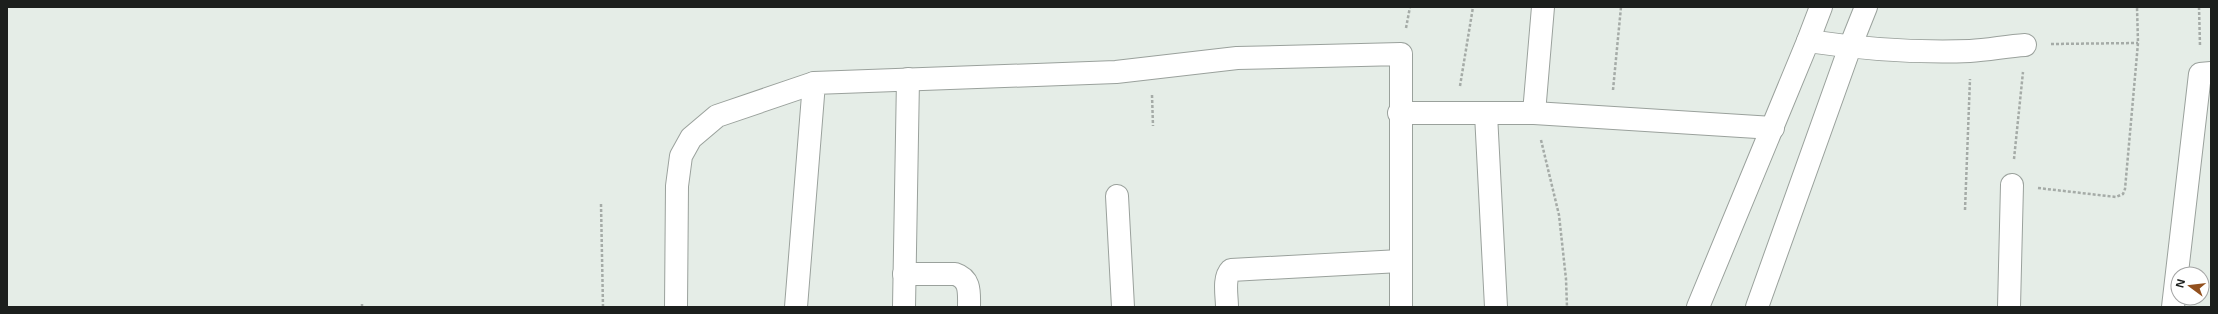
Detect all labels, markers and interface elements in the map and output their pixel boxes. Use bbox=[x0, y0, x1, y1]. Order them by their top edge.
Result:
north arrow bbox=[2170, 266, 2210, 306]
text: N bbox=[2171, 277, 2188, 290]

